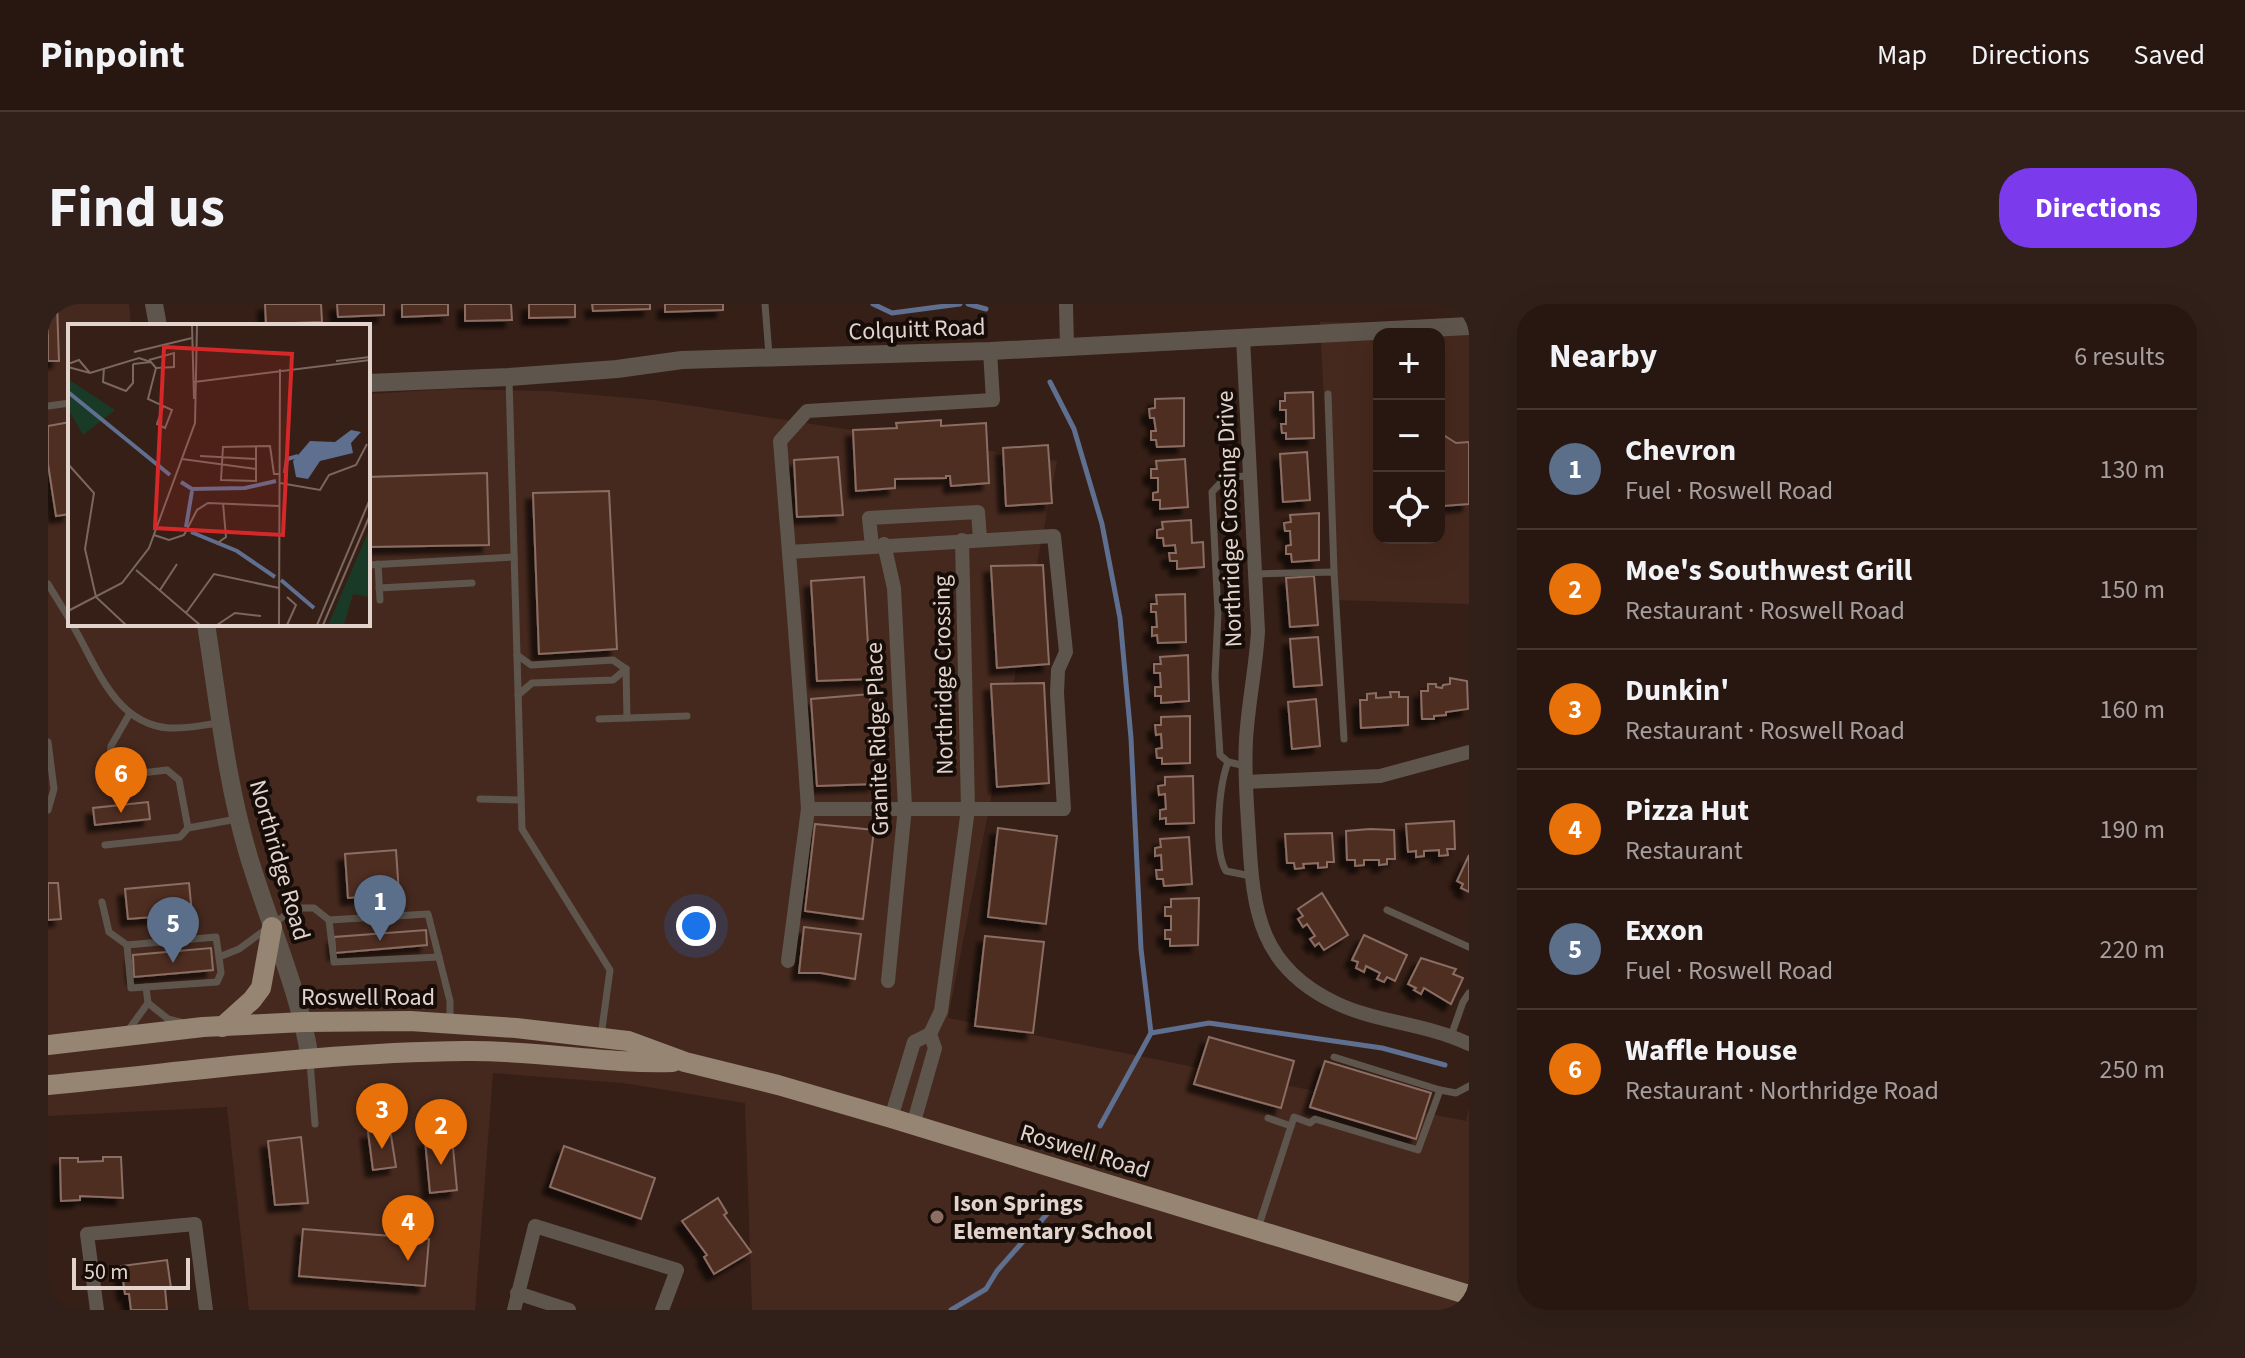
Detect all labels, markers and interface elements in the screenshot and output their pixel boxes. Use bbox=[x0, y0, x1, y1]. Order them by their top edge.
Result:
text: Pinpoint bbox=[40, 28, 185, 82]
text: Map bbox=[1877, 35, 1927, 75]
text: Directions bbox=[1971, 35, 2090, 75]
text: Saved bbox=[2134, 35, 2205, 75]
button: Directions bbox=[1999, 168, 2197, 248]
text: Find us bbox=[48, 169, 225, 248]
street label: Colquitt Road bbox=[848, 310, 986, 349]
inset map bbox=[68, 324, 370, 626]
map controls bbox=[1373, 328, 1445, 544]
button: + bbox=[1373, 328, 1445, 400]
text: Nearby bbox=[1549, 332, 1657, 381]
text: 6 results bbox=[2074, 338, 2165, 375]
street label: Northridge Crossing Drive bbox=[1208, 390, 1251, 648]
button: − bbox=[1373, 400, 1445, 472]
text: Chevron bbox=[1625, 429, 1736, 472]
text: 1 bbox=[1568, 451, 1582, 488]
text: 130 m bbox=[2099, 451, 2165, 488]
button: locate bbox=[1373, 472, 1445, 544]
text: Fuel · Roswell Road bbox=[1625, 472, 1833, 509]
text: Moe's Southwest Grill bbox=[1625, 549, 1912, 592]
text: 2 bbox=[1568, 571, 1582, 608]
text: 150 m bbox=[2099, 571, 2165, 608]
street label: Northridge Crossing bbox=[924, 575, 963, 775]
text: Restaurant · Roswell Road bbox=[1625, 592, 1905, 629]
street label: Granite Ridge Place bbox=[857, 642, 898, 836]
text: Dunkin' bbox=[1625, 669, 1729, 712]
text: 3 bbox=[1568, 691, 1582, 728]
text: 160 m bbox=[2099, 691, 2165, 728]
text: Restaurant · Roswell Road bbox=[1625, 712, 1905, 749]
pin: 6 bbox=[95, 747, 147, 813]
street label: Northridge Road bbox=[240, 776, 319, 945]
text: Pizza Hut bbox=[1625, 789, 1749, 832]
text: 4 bbox=[1568, 811, 1582, 848]
text: 190 m bbox=[2099, 811, 2165, 848]
text: Restaurant bbox=[1625, 832, 1743, 869]
pin: 1 bbox=[354, 875, 406, 941]
pin: 5 bbox=[147, 897, 199, 963]
your location bbox=[676, 906, 716, 946]
text: Exxon bbox=[1625, 909, 1704, 952]
text: 5 bbox=[1568, 931, 1582, 968]
text: 220 m bbox=[2099, 931, 2165, 968]
text: Fuel · Roswell Road bbox=[1625, 952, 1833, 989]
street label: Roswell Road bbox=[301, 980, 435, 1015]
text: Waffle House bbox=[1625, 1029, 1797, 1072]
text: 6 bbox=[1568, 1051, 1582, 1088]
text: 250 m bbox=[2099, 1051, 2165, 1088]
text: Restaurant · Northridge Road bbox=[1625, 1072, 1939, 1109]
pin: 3 bbox=[356, 1083, 408, 1149]
pin: 2 bbox=[415, 1099, 467, 1165]
street label: Roswell Road bbox=[1016, 1115, 1154, 1188]
place label: Ison Springs Elementary School bbox=[953, 1186, 1152, 1249]
pin: 4 bbox=[382, 1195, 434, 1261]
marker: Ison Springs Elementary School bbox=[928, 1208, 946, 1226]
scale bar bbox=[72, 1254, 190, 1290]
text: 50 m bbox=[84, 1256, 129, 1288]

